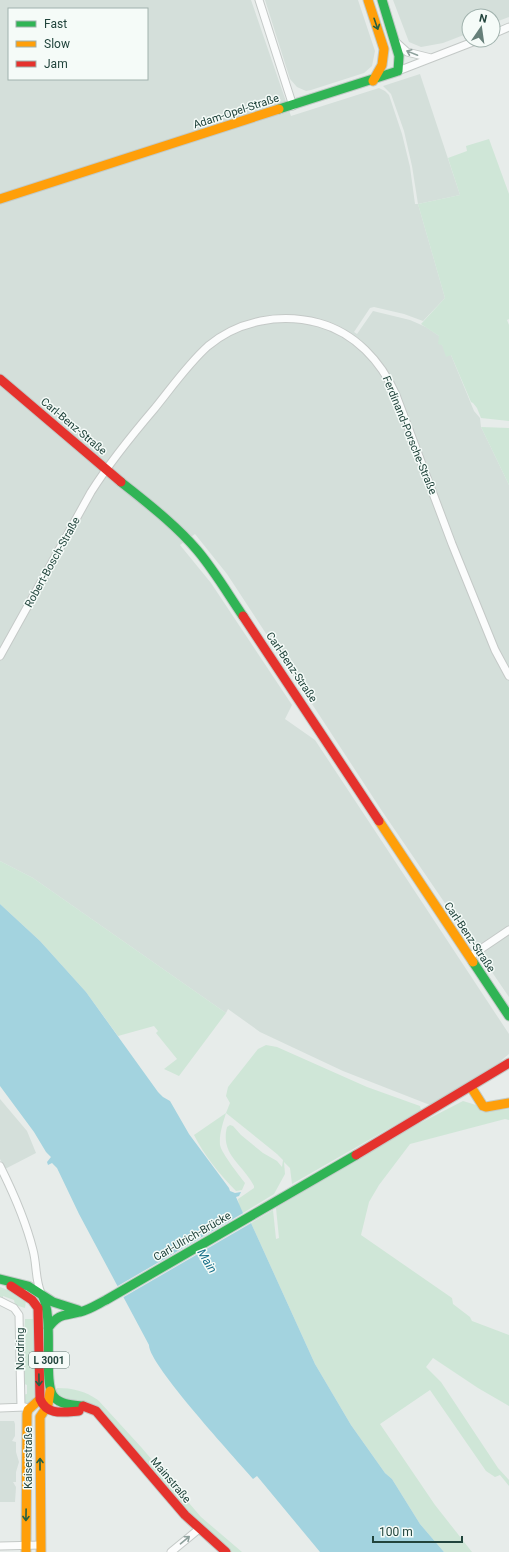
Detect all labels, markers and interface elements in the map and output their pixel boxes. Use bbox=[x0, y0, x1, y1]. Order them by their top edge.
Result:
legend bbox=[8, 8, 148, 80]
north arrow bbox=[461, 8, 501, 48]
text: N bbox=[478, 12, 489, 26]
text: Fast bbox=[44, 17, 67, 31]
one-way arrow bbox=[373, 18, 380, 31]
text: Slow bbox=[44, 37, 70, 51]
one-way arrow bbox=[406, 49, 418, 57]
text: Jam bbox=[44, 57, 68, 71]
street label: Adam-Opel-Straße bbox=[192, 91, 281, 131]
street label: Ferdinand-Porsche-Straße bbox=[380, 374, 439, 497]
street label: Carl-Benz-Straße bbox=[38, 395, 109, 458]
street label: Robert-Bosch-Straße bbox=[22, 515, 83, 610]
street label: Carl-Benz-Straße bbox=[263, 630, 320, 705]
street label: Carl-Benz-Straße bbox=[441, 900, 498, 975]
street label: Carl-Ulrich-Brücke bbox=[151, 1209, 233, 1264]
water label: Main bbox=[194, 1246, 220, 1276]
street label: Nordring bbox=[14, 1328, 27, 1370]
road number: L 3001 bbox=[29, 1352, 69, 1368]
one-way arrow bbox=[35, 1373, 43, 1386]
street label: Kaiserstraße bbox=[22, 1427, 35, 1489]
street label: Mainstraße bbox=[148, 1455, 194, 1506]
one-way arrow bbox=[36, 1458, 44, 1471]
one-way arrow bbox=[22, 1508, 30, 1521]
scale bar bbox=[373, 1518, 462, 1544]
text: 100 m bbox=[379, 1525, 413, 1539]
one-way arrow bbox=[179, 1536, 190, 1545]

